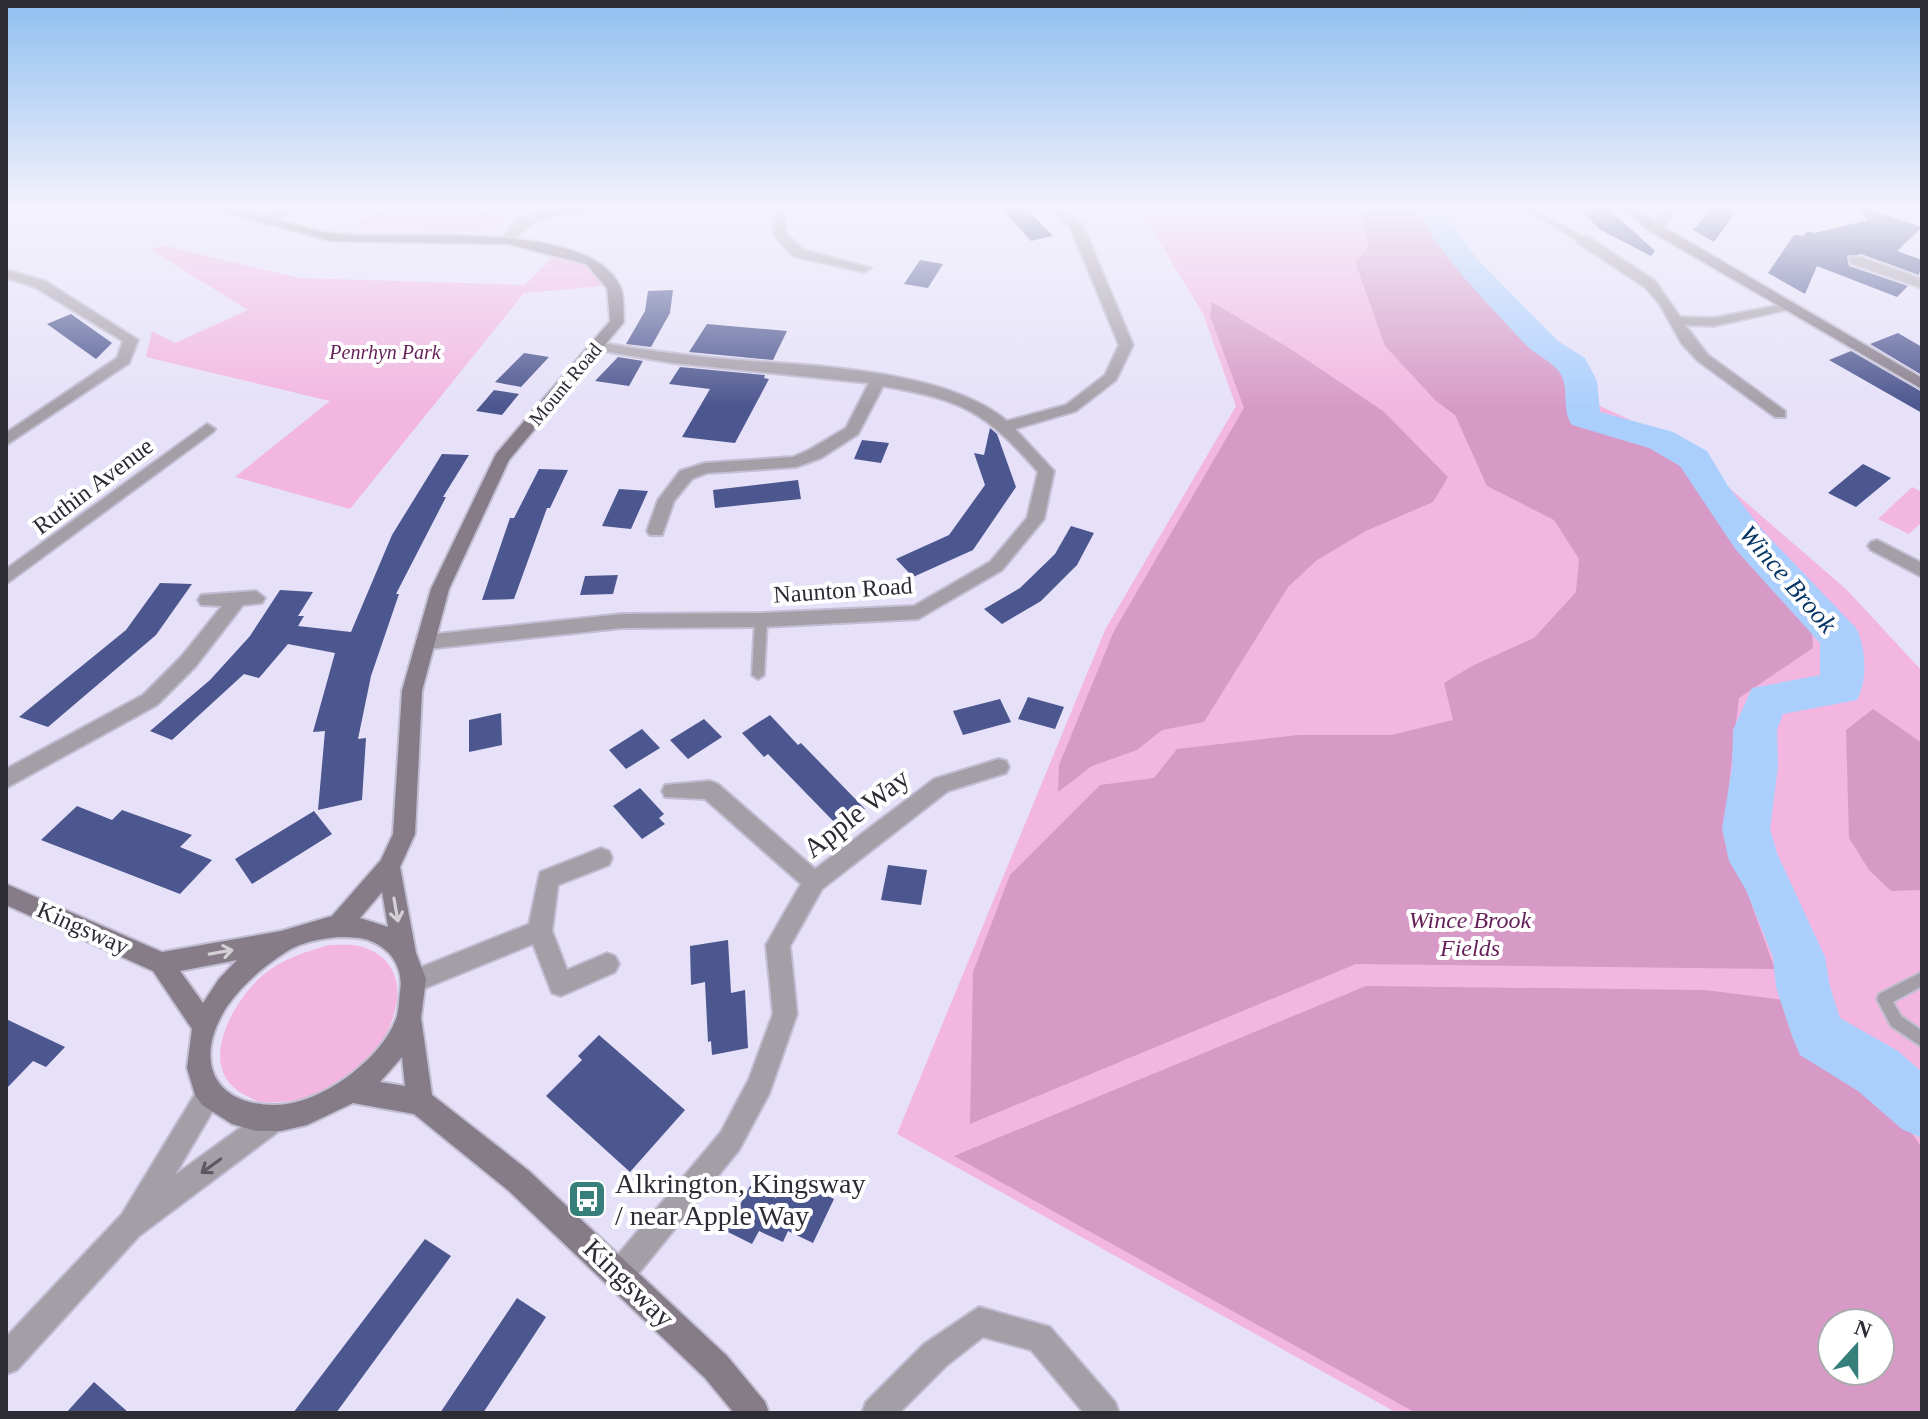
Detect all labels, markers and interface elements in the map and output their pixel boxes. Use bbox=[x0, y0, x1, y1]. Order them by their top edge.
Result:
street label: Mount Road bbox=[524, 338, 606, 430]
park label: Penrhyn Park bbox=[328, 341, 442, 364]
street label: Ruthin Avenue bbox=[28, 433, 158, 539]
water label: Wince Brook bbox=[1734, 519, 1843, 639]
street label: Naunton Road bbox=[773, 572, 913, 608]
street label: Apple Way bbox=[797, 762, 915, 864]
street label: Kingsway bbox=[33, 896, 133, 960]
one-way arrow bbox=[390, 897, 405, 922]
park label: Wince Brook Fields bbox=[1409, 907, 1532, 961]
one-way arrow bbox=[208, 944, 233, 959]
one-way arrow bbox=[201, 1157, 222, 1174]
place label: Alkrington, Kingsway / near Apple Way bbox=[615, 1168, 865, 1231]
bus stop icon: Alkrington, Kingsway / near Apple Way bbox=[566, 1178, 608, 1220]
street label: Kingsway bbox=[577, 1232, 681, 1334]
north arrow bbox=[1816, 1307, 1896, 1387]
text: N bbox=[1851, 1314, 1875, 1343]

